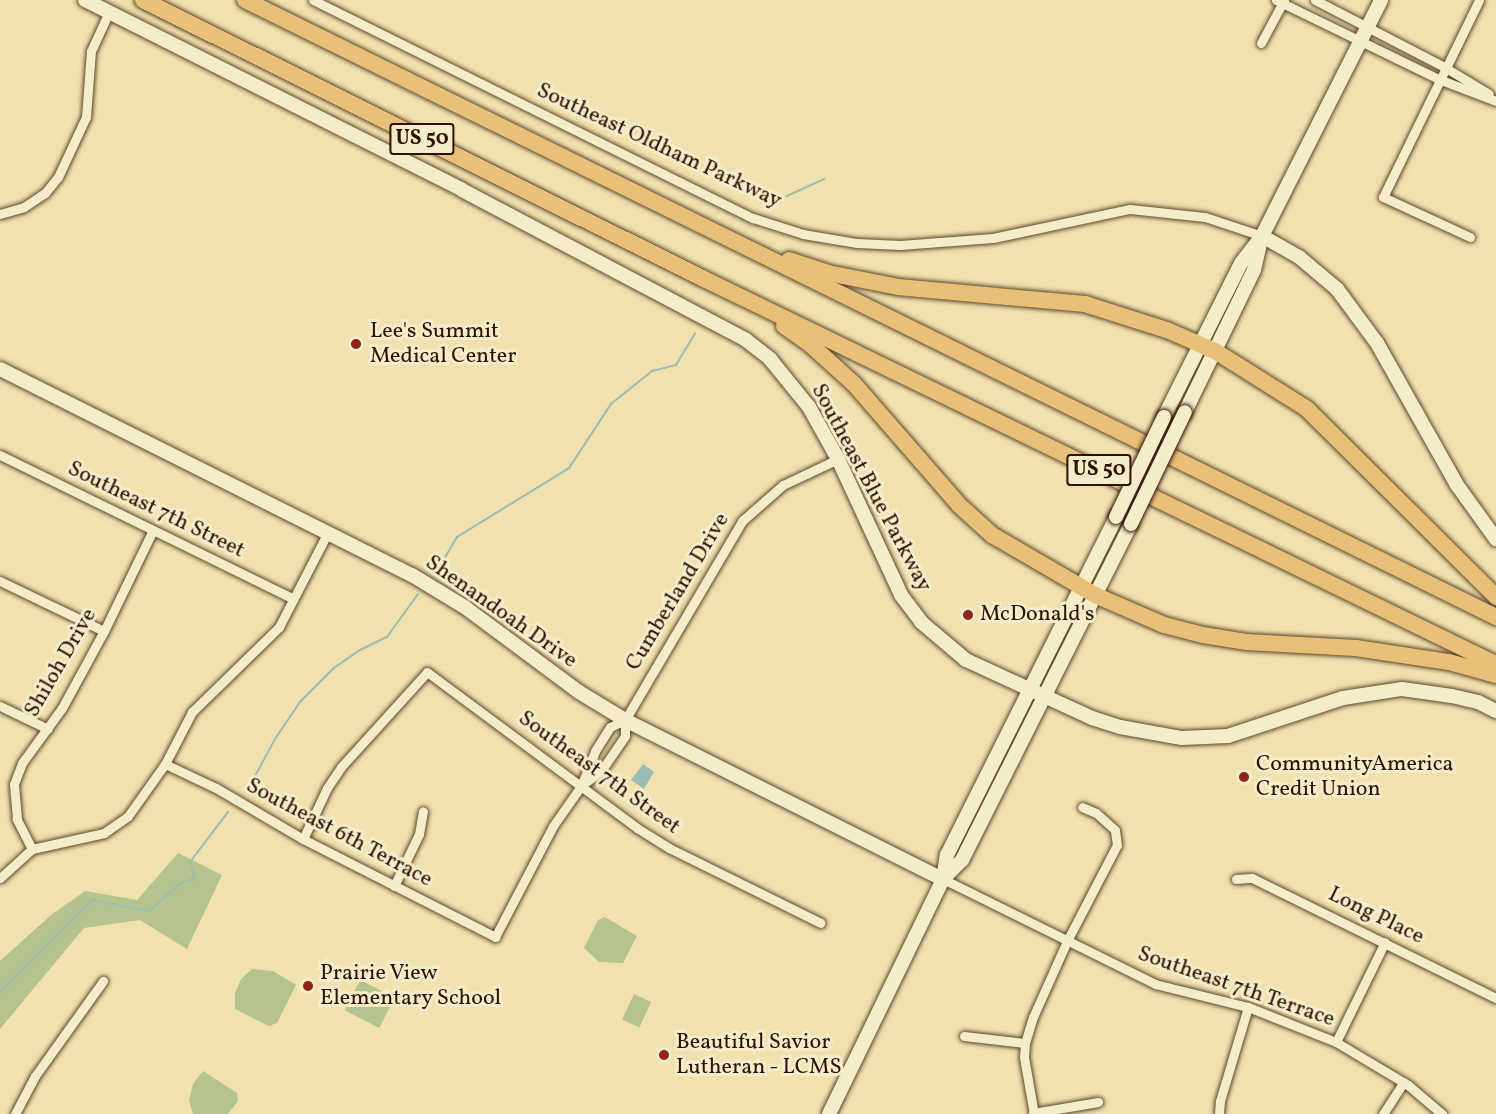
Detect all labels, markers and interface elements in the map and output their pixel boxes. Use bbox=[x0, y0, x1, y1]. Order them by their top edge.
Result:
street label: Southeast Oldham Parkway bbox=[532, 78, 786, 214]
road number: US 50 bbox=[389, 121, 455, 157]
place label: Lee's Summit Medical Center bbox=[370, 318, 516, 370]
marker: Lee's Summit Medical Center bbox=[347, 335, 365, 353]
street label: Southeast Blue Parkway bbox=[805, 380, 937, 596]
road number: US 50 bbox=[1066, 452, 1132, 488]
street label: Southeast 7th Street bbox=[63, 456, 249, 564]
street label: Cumberland Drive bbox=[621, 508, 735, 676]
street label: Shenandoah Drive bbox=[420, 550, 582, 674]
place label: McDonald's bbox=[980, 602, 1094, 628]
street label: Shiloh Drive bbox=[19, 604, 103, 722]
marker: McDonald's bbox=[961, 608, 975, 622]
street label: Southeast 7th Street bbox=[513, 705, 685, 841]
place label: CommunityAmerica Credit Union bbox=[1256, 751, 1453, 802]
marker: CommunityAmerica Credit Union bbox=[1237, 770, 1251, 784]
street label: Southeast 6th Terrace bbox=[241, 773, 437, 893]
street label: Long Place bbox=[1324, 881, 1428, 951]
street label: Southeast 7th Terrace bbox=[1134, 941, 1338, 1033]
place label: Prairie View Elementary School bbox=[320, 960, 502, 1011]
marker: Prairie View Elementary School bbox=[301, 979, 315, 993]
place label: Beautiful Savior Lutheran - LCMS bbox=[676, 1029, 843, 1080]
marker: Beautiful Savior Lutheran - LCMS bbox=[657, 1048, 671, 1062]

